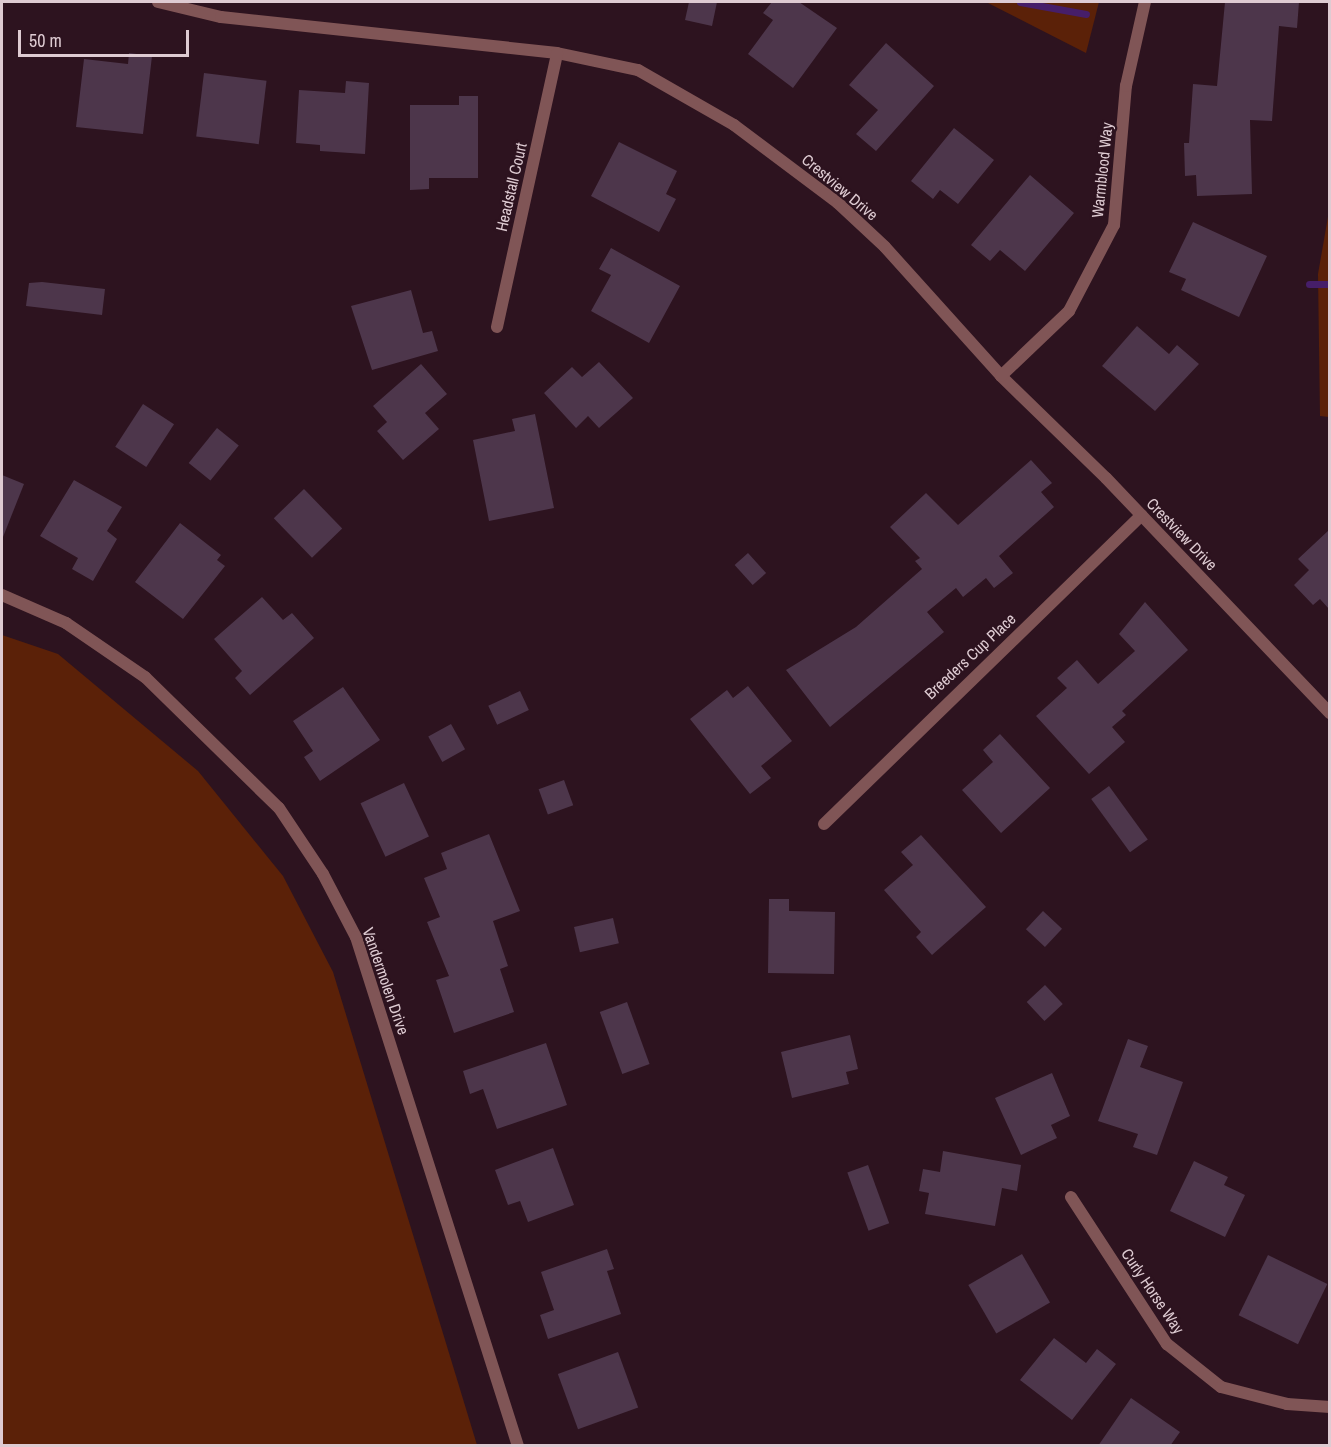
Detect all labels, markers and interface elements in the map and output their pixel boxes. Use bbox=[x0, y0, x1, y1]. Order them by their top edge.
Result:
scale bar bbox=[21, 18, 192, 56]
text: 50 m bbox=[29, 28, 62, 53]
street label: Warmblood Way bbox=[1087, 121, 1117, 219]
street label: Headstall Court bbox=[491, 141, 531, 233]
street label: Crestview Drive bbox=[798, 150, 882, 224]
street label: Crestview Drive bbox=[1143, 494, 1221, 574]
street label: Breeders Cup Place bbox=[921, 609, 1019, 703]
street label: Vandermolen Drive bbox=[359, 925, 413, 1037]
street label: Curly Horse Way bbox=[1117, 1245, 1189, 1337]

